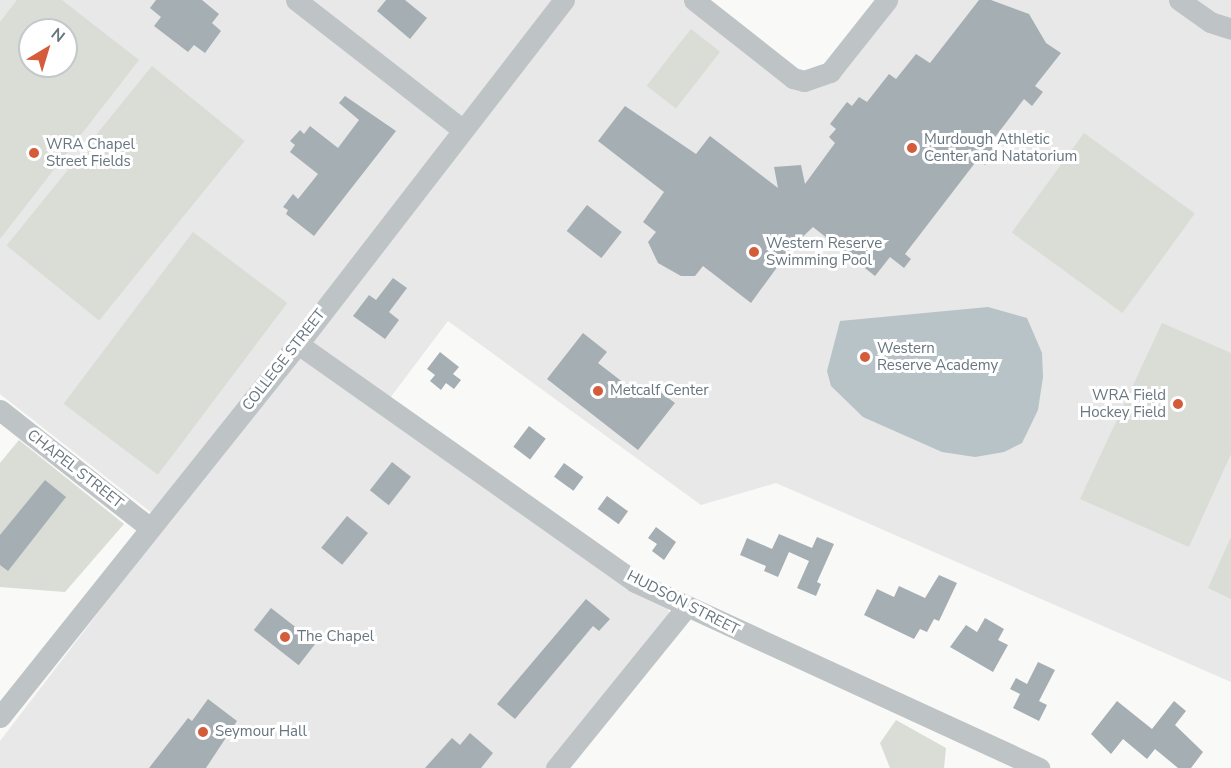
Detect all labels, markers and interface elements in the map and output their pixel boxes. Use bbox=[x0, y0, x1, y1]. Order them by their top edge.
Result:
north arrow bbox=[18, 18, 78, 78]
text: N bbox=[46, 23, 69, 48]
place label: Murdough Athletic Center and Natatorium bbox=[924, 130, 1077, 165]
place label: WRA Chapel Street Fields bbox=[46, 135, 135, 170]
marker: Murdough Athletic Center and Natatorium bbox=[905, 141, 919, 155]
marker: WRA Chapel Street Fields bbox=[27, 146, 41, 160]
place label: Western Reserve Swimming Pool bbox=[766, 234, 882, 269]
marker: Western Reserve Swimming Pool bbox=[747, 245, 761, 259]
street label: COLLEGE STREET bbox=[239, 306, 329, 414]
place label: Western Reserve Academy bbox=[877, 339, 998, 374]
marker: Western Reserve Academy bbox=[858, 350, 872, 364]
place label: Metcalf Center bbox=[610, 382, 709, 400]
marker: Metcalf Center bbox=[591, 384, 605, 398]
place label: WRA Field Hockey Field bbox=[1080, 386, 1166, 421]
marker: WRA Field Hockey Field bbox=[1171, 397, 1185, 411]
street label: CHAPEL STREET bbox=[23, 426, 127, 512]
street label: HUDSON STREET bbox=[624, 567, 742, 639]
place label: The Chapel bbox=[297, 628, 374, 646]
marker: The Chapel bbox=[278, 630, 292, 644]
place label: Seymour Hall bbox=[215, 723, 307, 741]
marker: Seymour Hall bbox=[196, 725, 210, 739]

